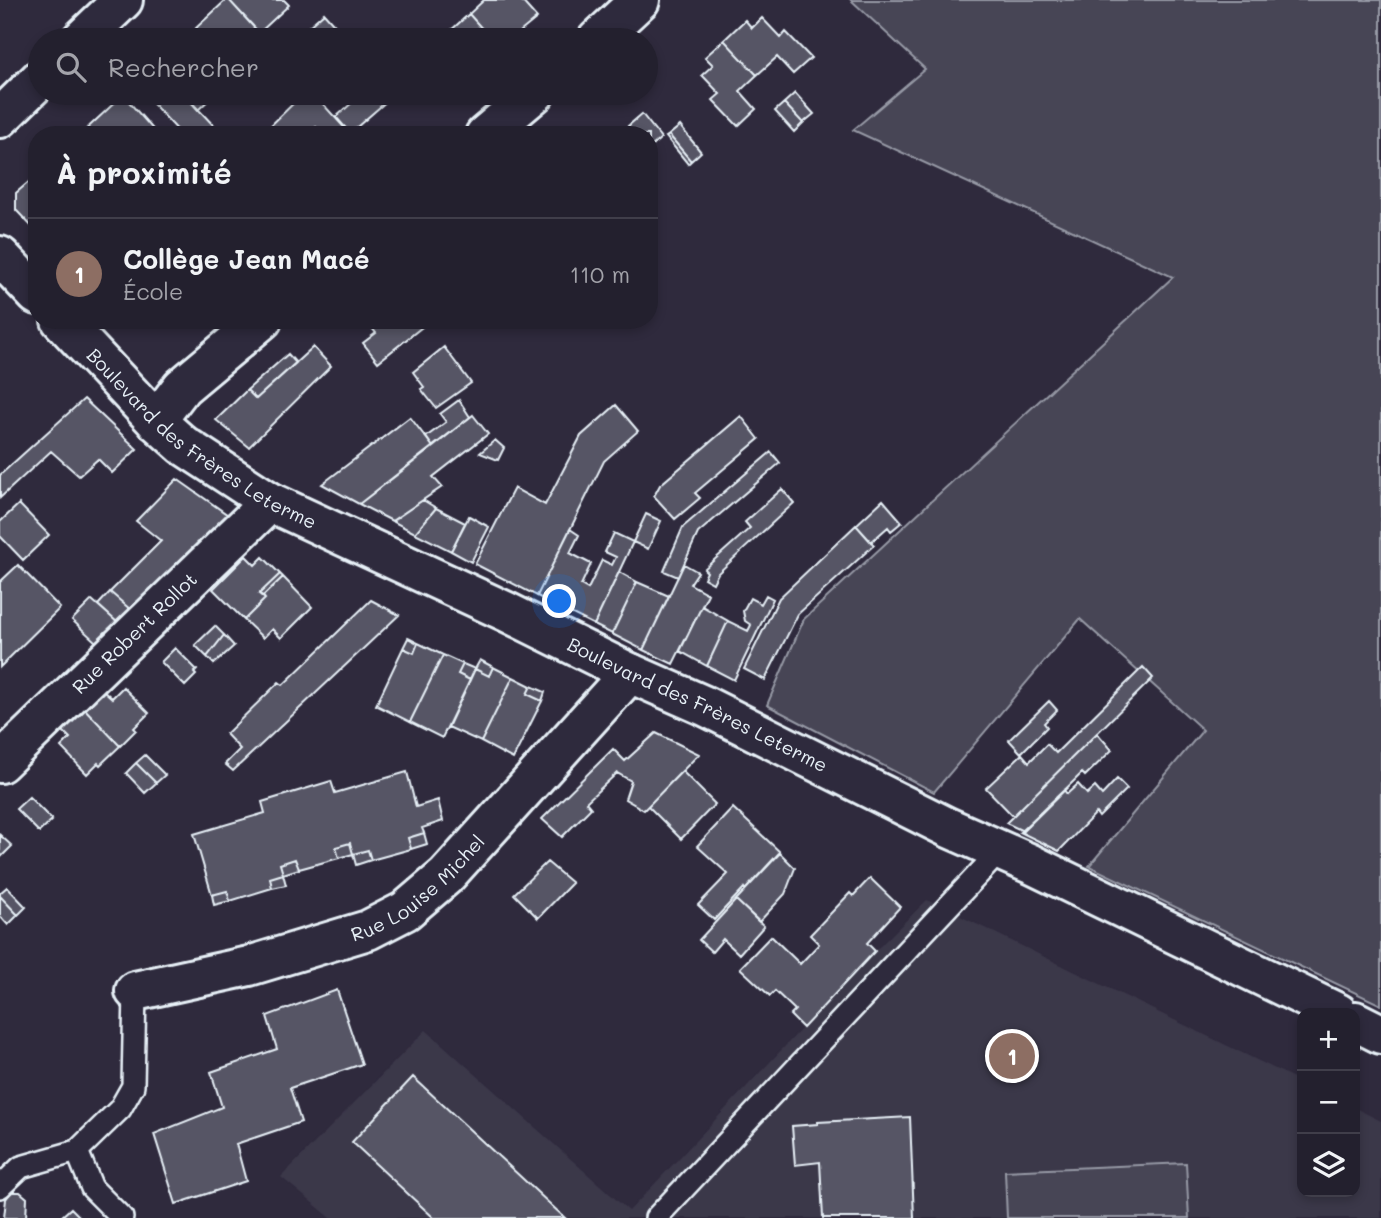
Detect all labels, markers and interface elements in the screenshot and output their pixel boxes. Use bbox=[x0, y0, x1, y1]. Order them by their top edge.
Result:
search box bbox=[28, 28, 658, 105]
icon: search bbox=[52, 48, 90, 86]
text: Rechercher bbox=[108, 50, 259, 84]
text: À proximité bbox=[56, 152, 232, 192]
text: Collège Jean Macé bbox=[123, 242, 369, 276]
text: 1 bbox=[74, 259, 84, 289]
text: 110 m bbox=[570, 259, 630, 289]
text: École bbox=[123, 276, 183, 306]
street label: Boulevard des Frères Leterme bbox=[82, 343, 321, 534]
street label: Rue Robert Rollot bbox=[66, 567, 202, 699]
your location bbox=[542, 584, 576, 618]
street label: Boulevard des Frères Leterme bbox=[564, 631, 832, 777]
street label: Rue Louise Michel bbox=[348, 829, 490, 946]
map controls bbox=[1297, 1008, 1360, 1197]
button: + bbox=[1297, 1008, 1360, 1071]
pin: 1 bbox=[989, 1030, 1035, 1082]
button: − bbox=[1297, 1071, 1360, 1134]
button: layers bbox=[1297, 1134, 1360, 1197]

